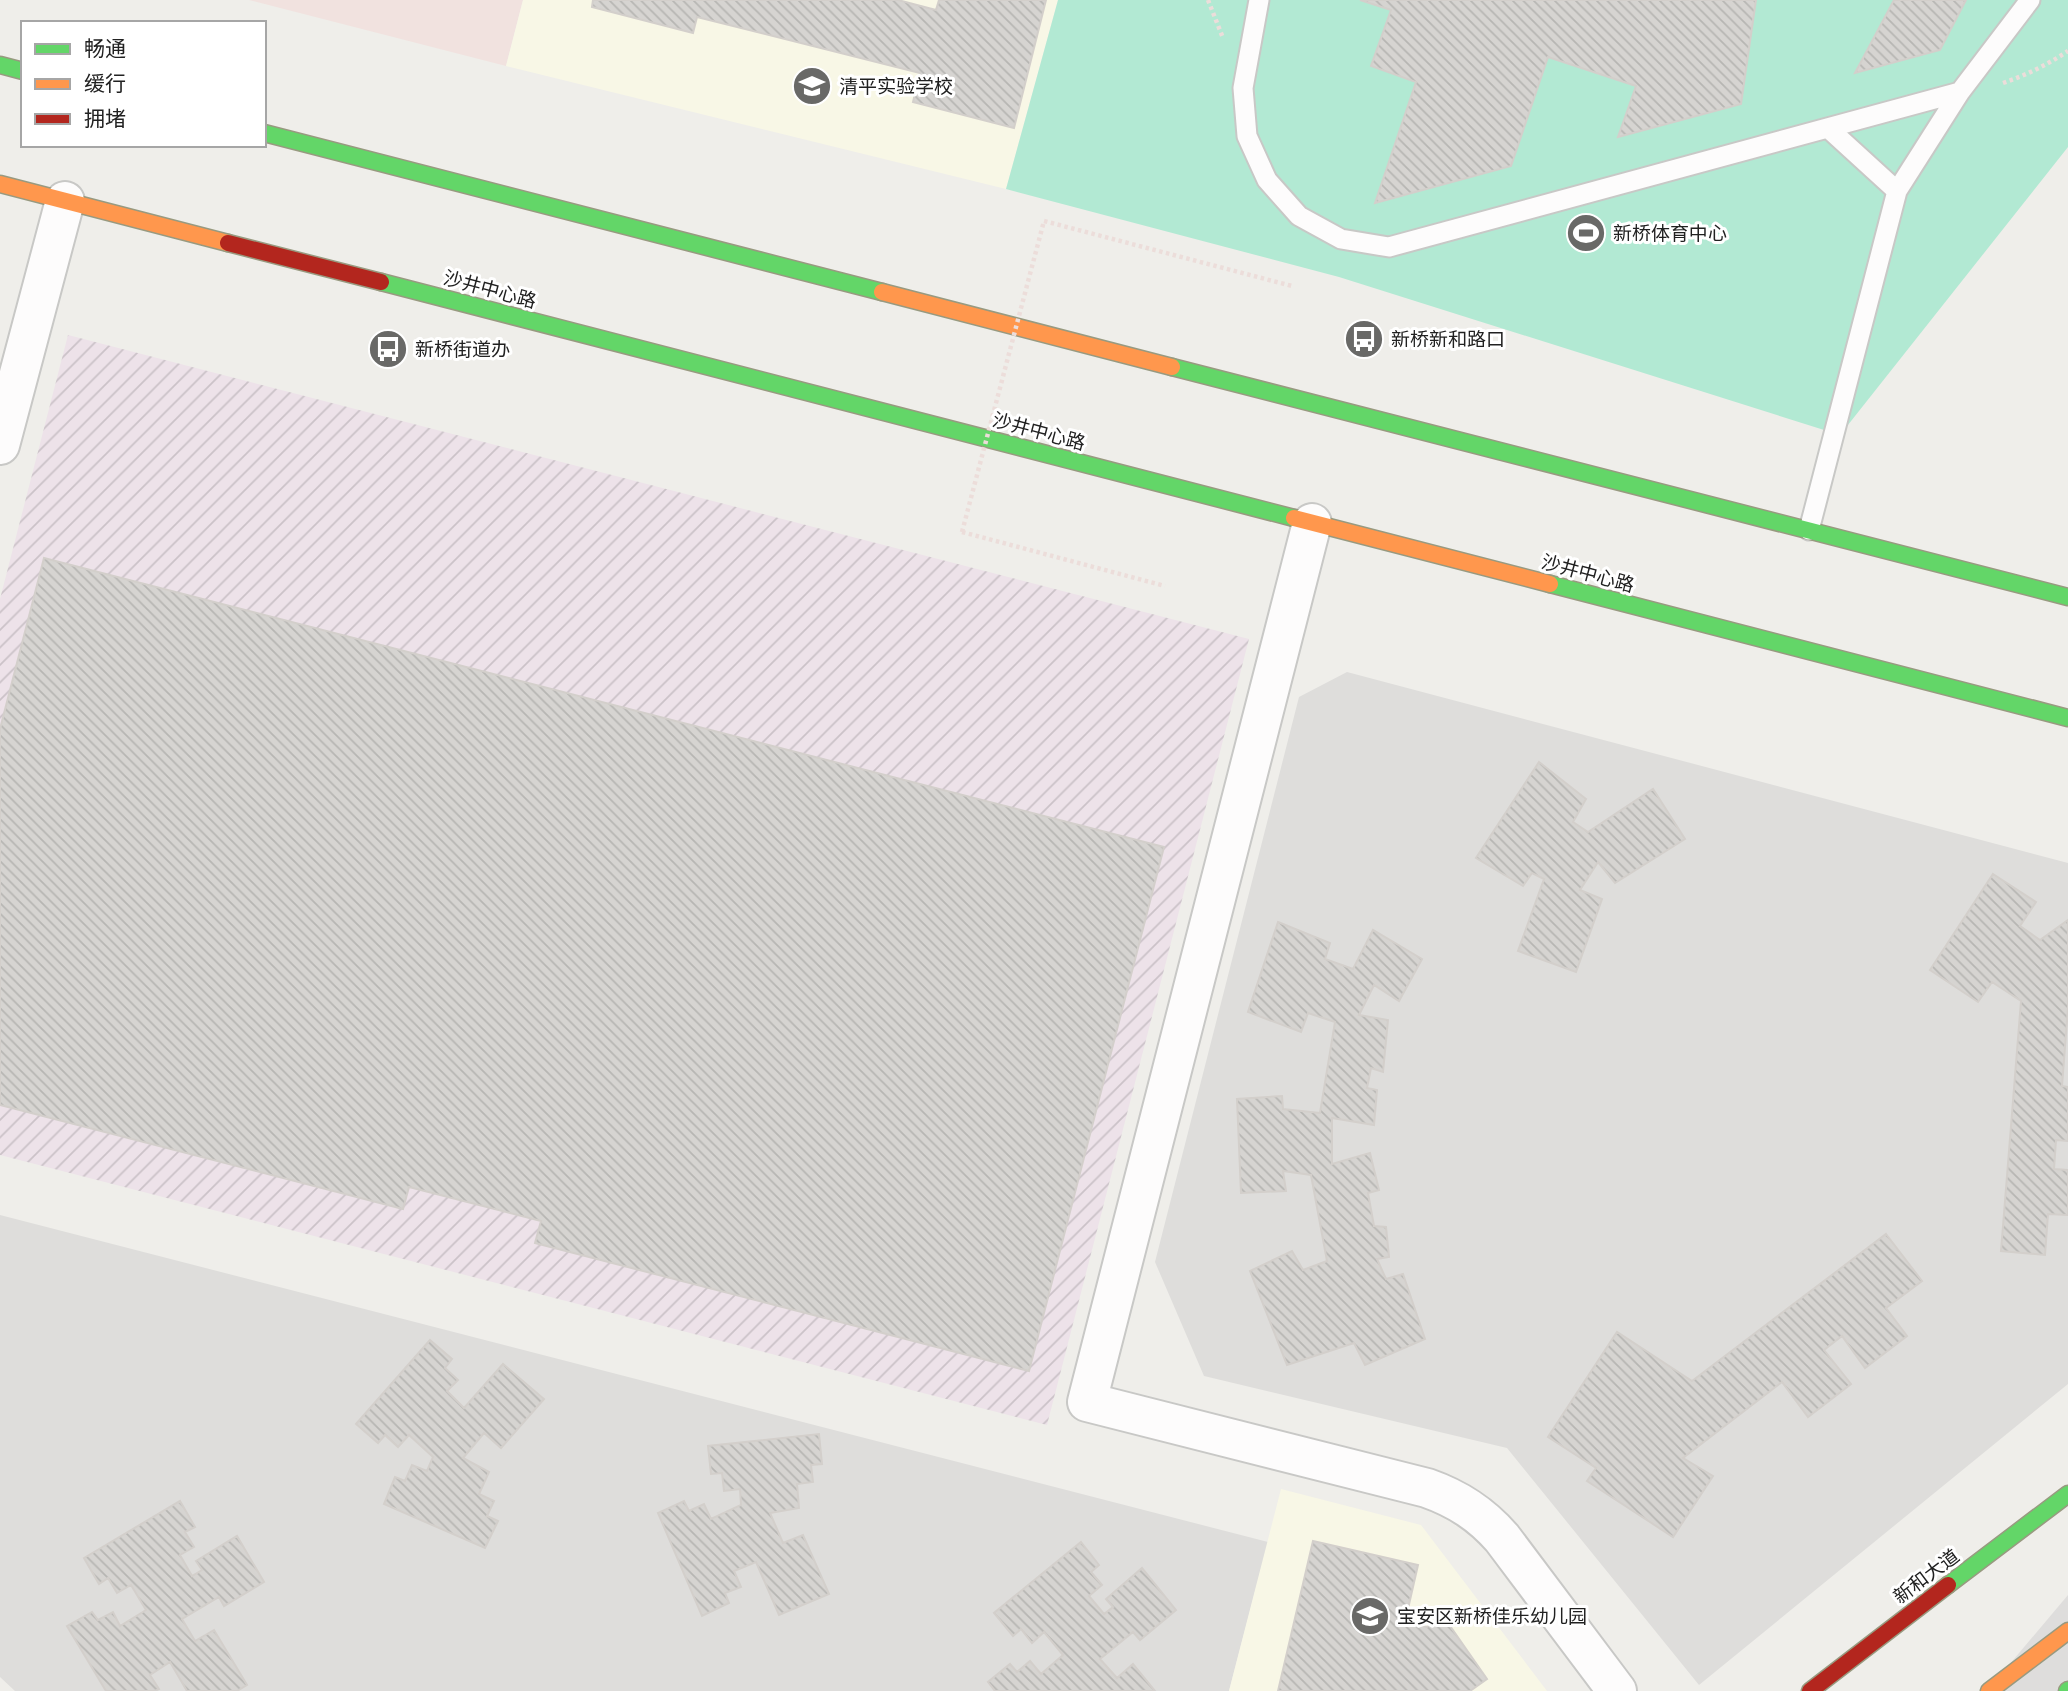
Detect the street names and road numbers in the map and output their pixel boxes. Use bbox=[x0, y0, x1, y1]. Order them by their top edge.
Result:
street label: 沙井中心路 bbox=[441, 265, 539, 313]
street label: 沙井中心路 bbox=[990, 407, 1088, 455]
street label: 沙井中心路 bbox=[1539, 549, 1637, 597]
street label: 新和大道 bbox=[1888, 1544, 1964, 1608]

